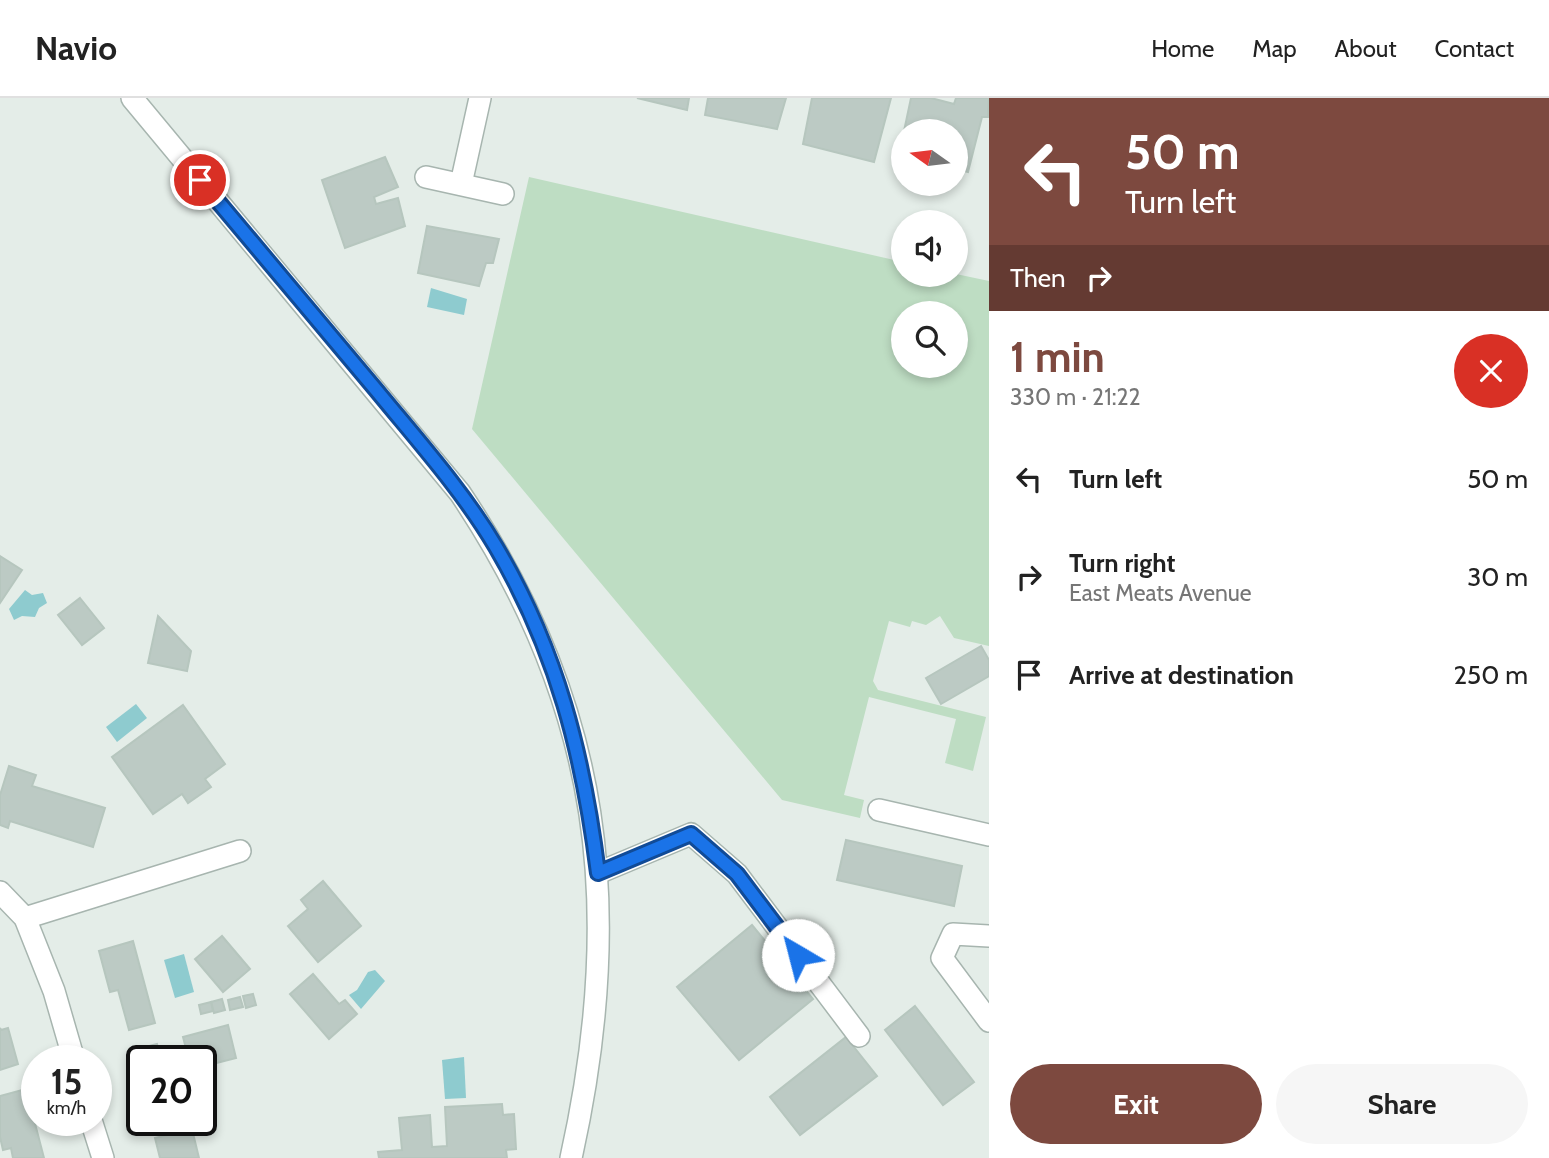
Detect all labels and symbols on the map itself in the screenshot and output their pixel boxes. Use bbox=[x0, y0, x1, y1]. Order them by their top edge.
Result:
north arrow bbox=[891, 119, 968, 196]
pin bbox=[170, 150, 230, 210]
position arrow bbox=[761, 918, 835, 992]
speed limit sign: 20 bbox=[126, 1045, 217, 1136]

